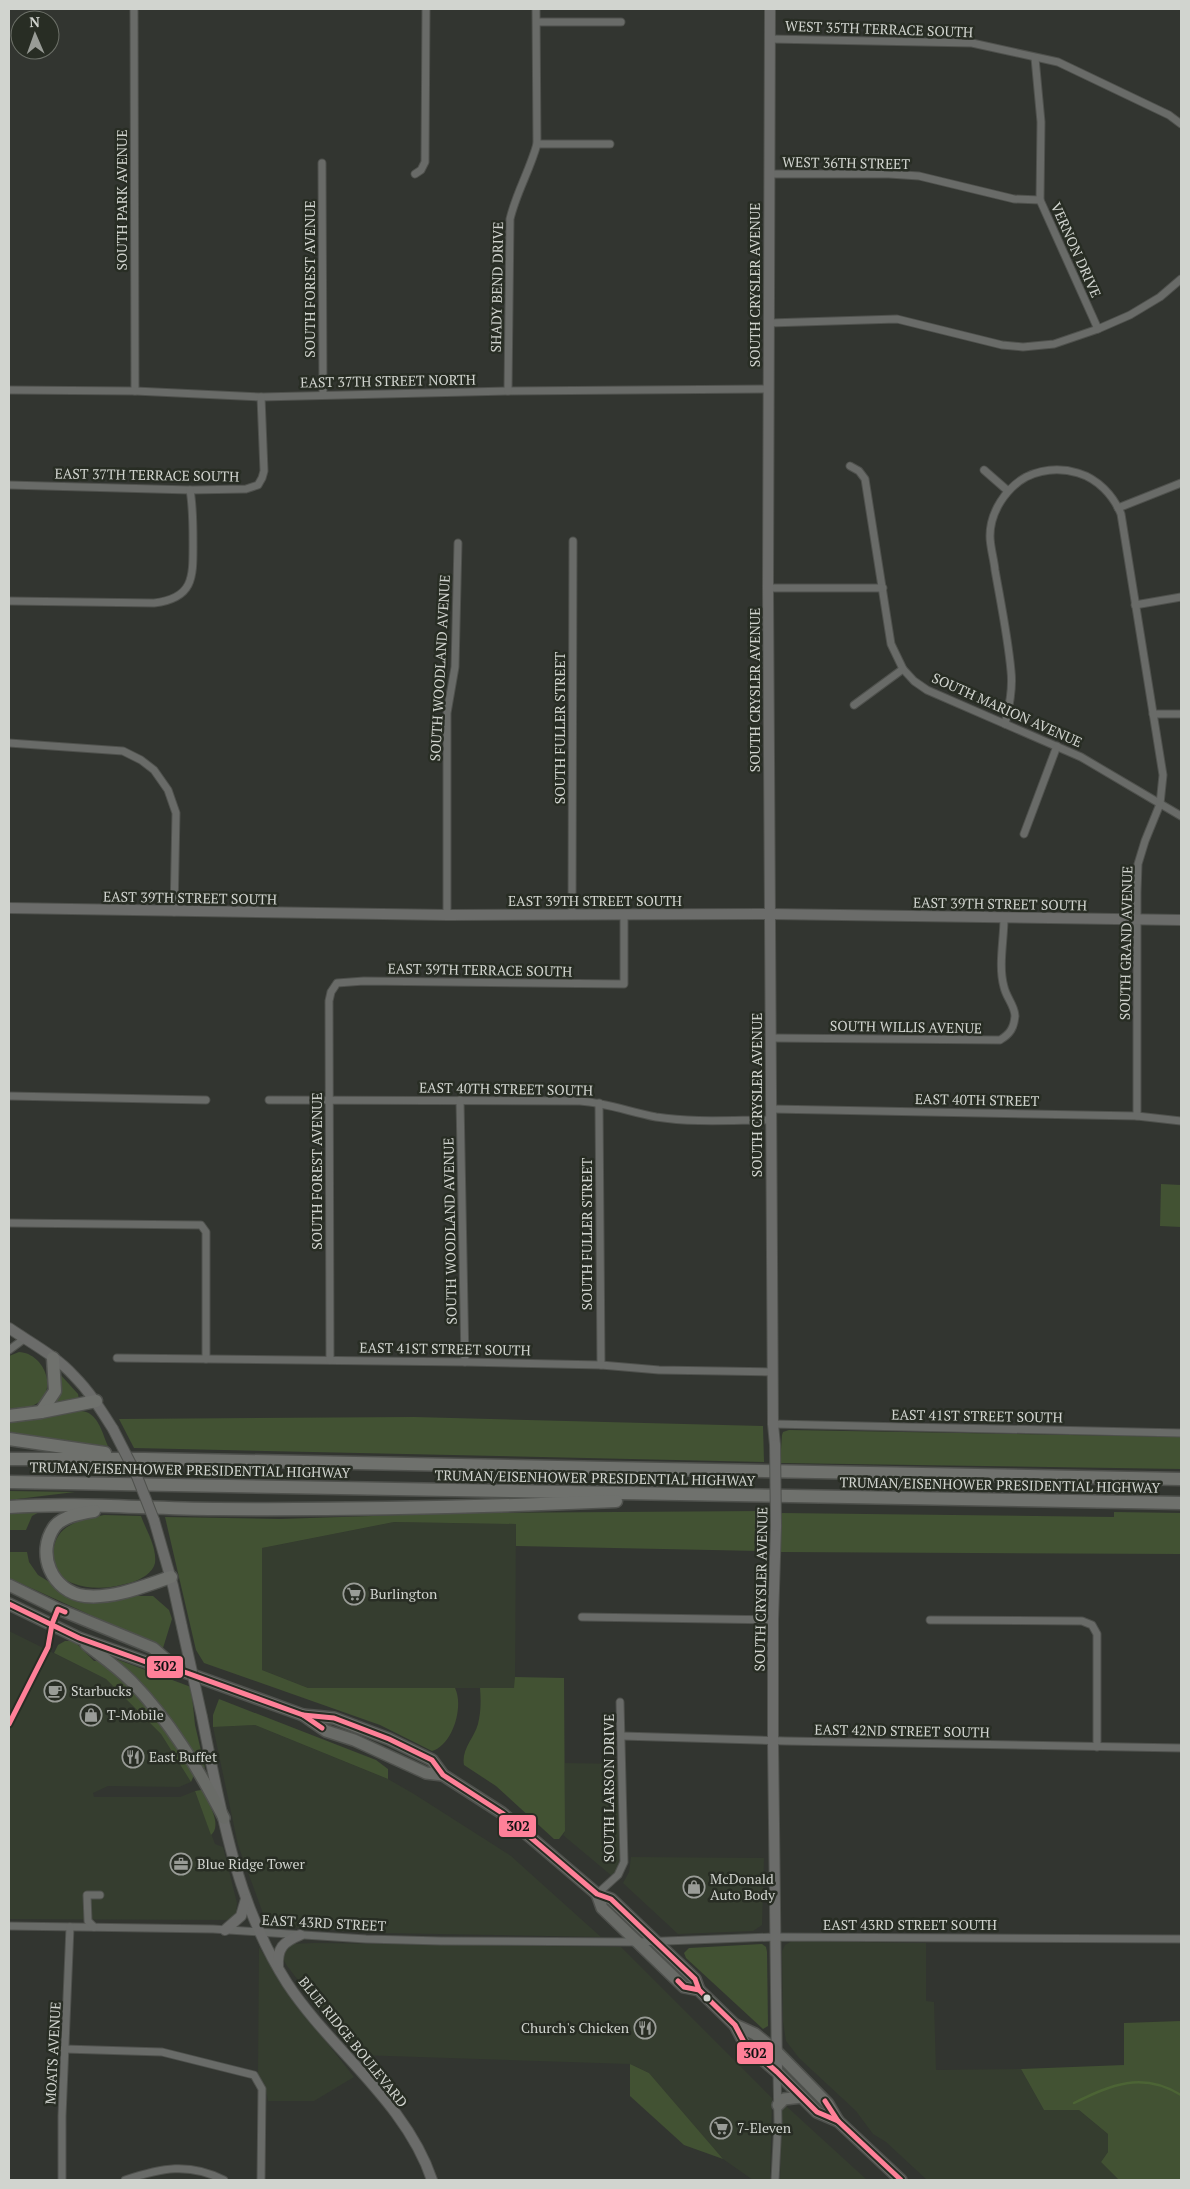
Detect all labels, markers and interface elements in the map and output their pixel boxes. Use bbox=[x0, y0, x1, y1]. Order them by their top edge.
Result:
north arrow bbox=[10, 10, 60, 60]
text: N bbox=[29, 12, 41, 31]
street label: WEST 35TH TERRACE SOUTH bbox=[785, 16, 973, 41]
street label: SOUTH PARK AVENUE bbox=[112, 129, 131, 271]
street label: WEST 36TH STREET bbox=[782, 152, 911, 173]
street label: VERNON DRIVE bbox=[1047, 199, 1106, 300]
street label: SOUTH FOREST AVENUE bbox=[300, 200, 319, 358]
street label: SOUTH CRYSLER AVENUE bbox=[745, 203, 764, 367]
street label: SHADY BEND DRIVE bbox=[486, 221, 507, 353]
street label: EAST 37TH STREET NORTH bbox=[300, 369, 476, 392]
street label: EAST 37TH TERRACE SOUTH bbox=[55, 463, 239, 486]
street label: SOUTH WOODLAND AVENUE bbox=[425, 574, 454, 762]
street label: SOUTH CRYSLER AVENUE bbox=[745, 608, 764, 772]
street label: SOUTH FULLER STREET bbox=[550, 651, 569, 804]
street label: SOUTH MARION AVENUE bbox=[929, 668, 1085, 751]
street label: SOUTH GRAND AVENUE bbox=[1115, 866, 1136, 1020]
street label: EAST 39TH STREET SOUTH bbox=[103, 886, 277, 909]
street label: EAST 39TH STREET SOUTH bbox=[508, 891, 682, 910]
street label: EAST 39TH STREET SOUTH bbox=[913, 892, 1087, 915]
street label: EAST 39TH TERRACE SOUTH bbox=[388, 958, 572, 981]
street label: SOUTH CRYSLER AVENUE bbox=[747, 1013, 766, 1177]
street label: SOUTH WILLIS AVENUE bbox=[830, 1016, 982, 1037]
street label: EAST 40TH STREET SOUTH bbox=[419, 1077, 593, 1100]
street label: EAST 40TH STREET bbox=[915, 1089, 1040, 1110]
street label: SOUTH FOREST AVENUE bbox=[307, 1092, 326, 1250]
street label: SOUTH WOODLAND AVENUE bbox=[438, 1137, 461, 1325]
street label: SOUTH FULLER STREET bbox=[577, 1157, 596, 1310]
street label: EAST 41ST STREET SOUTH bbox=[359, 1338, 531, 1359]
street label: EAST 41ST STREET SOUTH bbox=[891, 1405, 1063, 1426]
street label: TRUMAN/EISENHOWER PRESIDENTIAL HIGHWAY bbox=[29, 1457, 352, 1482]
street label: TRUMAN/EISENHOWER PRESIDENTIAL HIGHWAY bbox=[434, 1465, 757, 1490]
street label: TRUMAN/EISENHOWER PRESIDENTIAL HIGHWAY bbox=[839, 1472, 1162, 1497]
street label: SOUTH CRYSLER AVENUE bbox=[750, 1507, 771, 1671]
supermarket icon: Burlington bbox=[342, 1582, 366, 1606]
place label: Burlington bbox=[370, 1584, 438, 1603]
line badge: 302 bbox=[146, 1655, 184, 1679]
text: 302 bbox=[153, 1656, 177, 1675]
cafe icon: Starbucks bbox=[43, 1679, 67, 1703]
place label: Starbucks bbox=[71, 1681, 132, 1700]
shop icon: T-Mobile bbox=[79, 1703, 103, 1727]
place label: T-Mobile bbox=[107, 1705, 164, 1724]
street label: SOUTH LARSON DRIVE bbox=[599, 1714, 618, 1862]
street label: EAST 42ND STREET SOUTH bbox=[814, 1719, 990, 1742]
restaurant icon: East Buffet bbox=[121, 1745, 145, 1769]
place label: East Buffet bbox=[149, 1747, 218, 1766]
line badge: 302 bbox=[498, 1814, 537, 1838]
text: 302 bbox=[506, 1816, 530, 1835]
office icon: Blue Ridge Tower bbox=[169, 1852, 193, 1876]
place label: Blue Ridge Tower bbox=[197, 1854, 305, 1873]
place label: McDonald Auto Body bbox=[710, 1869, 776, 1904]
shop icon: McDonald Auto Body bbox=[682, 1875, 706, 1899]
street label: EAST 43RD STREET bbox=[261, 1910, 387, 1935]
street label: EAST 43RD STREET SOUTH bbox=[823, 1915, 997, 1934]
street label: BLUE RIDGE BOULEVARD bbox=[295, 1972, 412, 2111]
unlabelled marker bbox=[702, 1993, 712, 2003]
street label: MOATS AVENUE bbox=[40, 2001, 65, 2105]
restaurant icon: Church's Chicken bbox=[633, 2016, 657, 2040]
place label: Church's Chicken bbox=[521, 2018, 630, 2037]
line badge: 302 bbox=[736, 2041, 774, 2065]
text: 302 bbox=[743, 2043, 767, 2062]
supermarket icon: 7-Eleven bbox=[709, 2116, 733, 2140]
place label: 7-Eleven bbox=[737, 2118, 792, 2137]

